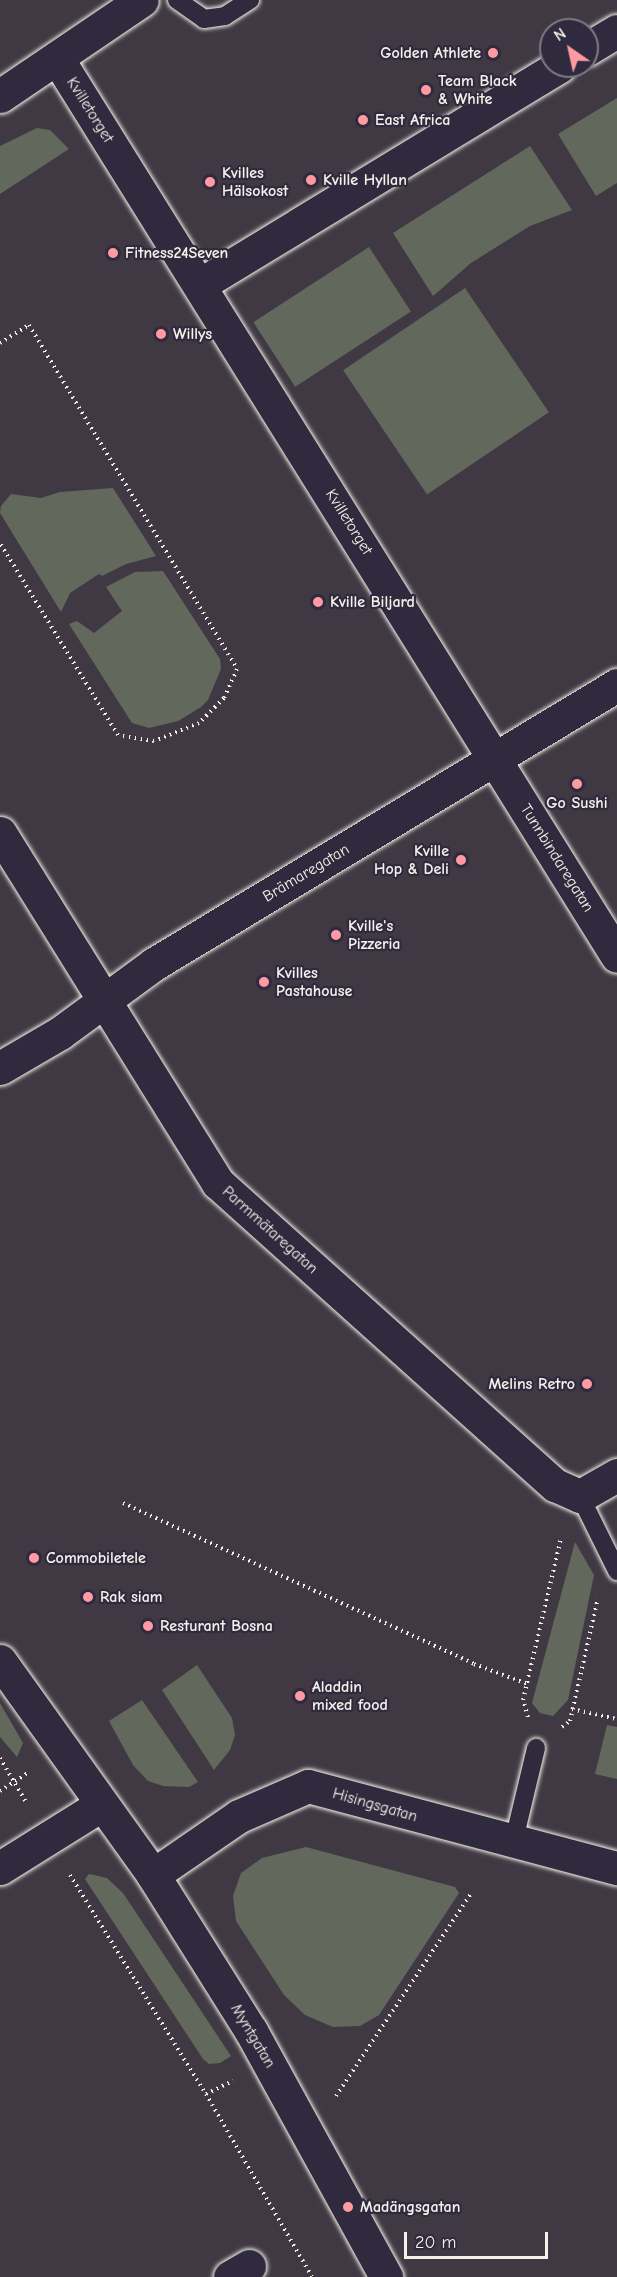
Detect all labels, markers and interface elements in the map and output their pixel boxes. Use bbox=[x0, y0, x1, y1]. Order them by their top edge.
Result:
north arrow bbox=[539, 18, 599, 78]
text: N bbox=[551, 24, 569, 45]
place label: Golden Athlete bbox=[380, 43, 481, 63]
marker: Golden Athlete bbox=[486, 46, 500, 60]
place label: Team Black & White bbox=[438, 71, 517, 109]
street label: Kvilletorget bbox=[62, 74, 118, 146]
marker: Team Black & White bbox=[419, 83, 433, 97]
place label: East Africa bbox=[375, 110, 450, 130]
marker: East Africa bbox=[356, 113, 370, 127]
place label: Kvilles Hälsokost bbox=[222, 163, 288, 201]
place label: Kville Hyllan bbox=[323, 170, 407, 190]
marker: Kville Hyllan bbox=[304, 173, 318, 187]
marker: Kvilles Hälsokost bbox=[203, 175, 217, 189]
place label: Fitness24Seven bbox=[125, 243, 228, 263]
marker: Fitness24Seven bbox=[106, 246, 120, 260]
place label: Willys bbox=[173, 324, 212, 344]
marker: Willys bbox=[154, 327, 168, 341]
street label: Kvilletorget bbox=[321, 486, 377, 558]
place label: Kville Biljard bbox=[330, 592, 415, 612]
marker: Kville Biljard bbox=[311, 595, 325, 609]
marker: Go Sushi bbox=[570, 777, 584, 791]
place label: Go Sushi bbox=[546, 793, 608, 813]
street label: Tunnbindaregatan bbox=[516, 800, 598, 916]
street label: Brämaregatan bbox=[259, 840, 353, 906]
place label: Kville Hop & Deli bbox=[374, 841, 449, 879]
marker: Kville Hop & Deli bbox=[454, 853, 468, 867]
place label: Kville's Pizzeria bbox=[348, 916, 400, 954]
marker: Kville's Pizzeria bbox=[329, 928, 343, 942]
place label: Kvilles Pastahouse bbox=[276, 963, 352, 1001]
marker: Kvilles Pastahouse bbox=[257, 975, 271, 989]
street label: Parmmätaregatan bbox=[218, 1182, 322, 1278]
place label: Melins Retro bbox=[488, 1374, 575, 1394]
marker: Melins Retro bbox=[580, 1377, 594, 1391]
place label: Commobiletele bbox=[46, 1548, 146, 1568]
marker: Commobiletele bbox=[27, 1551, 41, 1565]
place label: Rak siam bbox=[100, 1587, 162, 1607]
marker: Rak siam bbox=[81, 1590, 95, 1604]
place label: Resturant Bosna bbox=[160, 1616, 273, 1636]
marker: Resturant Bosna bbox=[141, 1619, 155, 1633]
place label: Aladdin mixed food bbox=[312, 1677, 388, 1715]
marker: Aladdin mixed food bbox=[293, 1689, 307, 1703]
street label: Hisingsgatan bbox=[330, 1784, 420, 1826]
street label: Myntgatan bbox=[226, 2000, 280, 2072]
place label: Madängsgatan bbox=[360, 2197, 460, 2217]
marker: Madängsgatan bbox=[341, 2200, 355, 2214]
scale bar bbox=[407, 2220, 551, 2258]
text: 20 m bbox=[415, 2232, 456, 2253]

